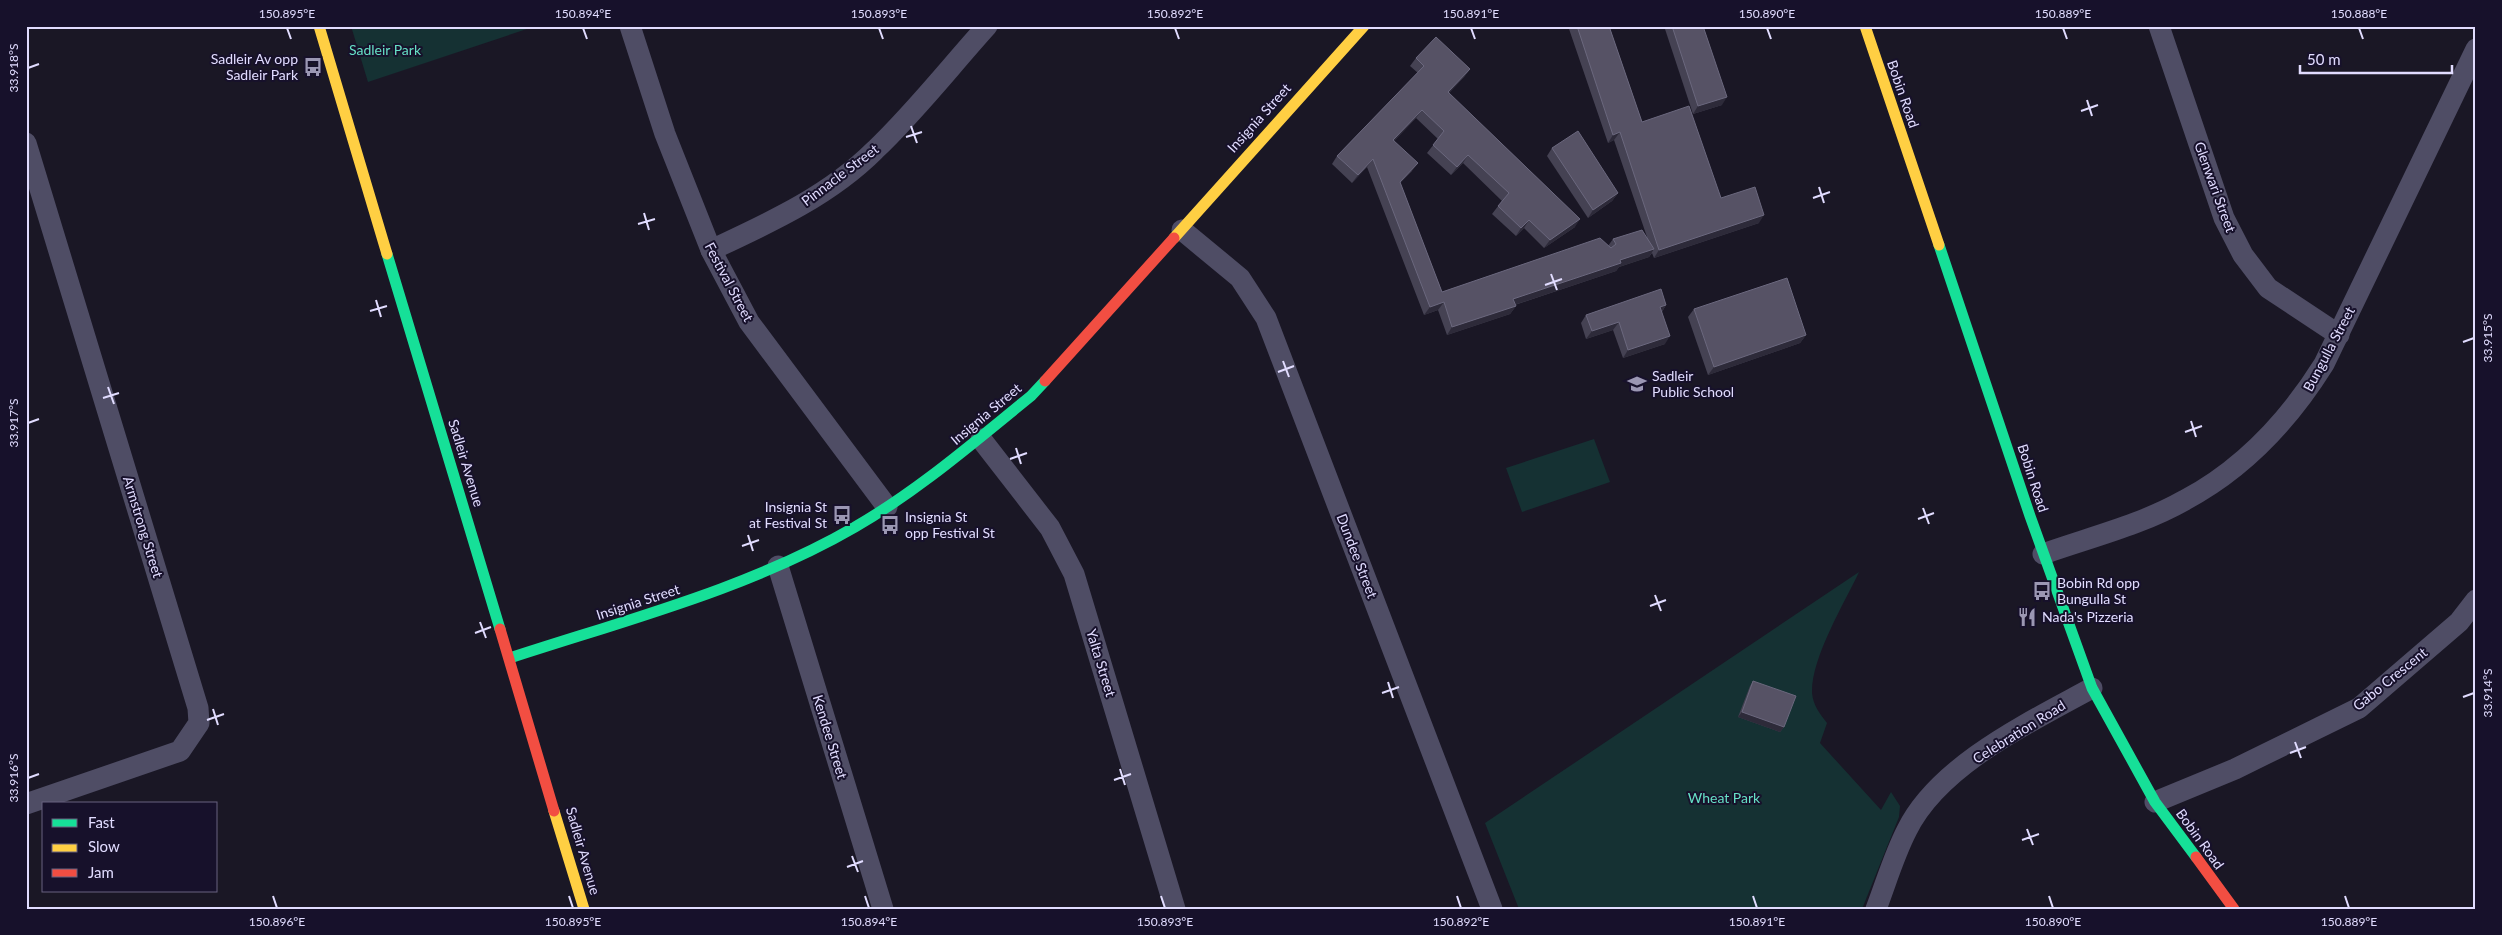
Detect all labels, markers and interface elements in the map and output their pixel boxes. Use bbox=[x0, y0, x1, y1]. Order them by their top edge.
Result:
text: 150.895°E bbox=[259, 6, 315, 21]
text: 150.894°E bbox=[555, 6, 611, 21]
text: 150.893°E bbox=[851, 6, 907, 21]
text: 150.892°E bbox=[1147, 6, 1203, 21]
text: 150.891°E bbox=[1443, 6, 1499, 21]
text: 150.890°E bbox=[1739, 6, 1795, 21]
text: 150.889°E bbox=[2035, 6, 2091, 21]
text: 150.888°E bbox=[2331, 6, 2387, 21]
park label: Sadleir Park bbox=[349, 41, 422, 58]
scale bar bbox=[2300, 42, 2452, 74]
text: 33.918°S bbox=[6, 43, 21, 93]
place label: Sadleir Av opp Sadleir Park bbox=[211, 50, 299, 83]
text: 50 m bbox=[2307, 50, 2341, 68]
bus stop icon: Sadleir Av opp Sadleir Park bbox=[302, 56, 324, 78]
street label: Bobin Road bbox=[1884, 58, 1923, 130]
street label: Insignia Street bbox=[1223, 80, 1294, 156]
street label: Glenwari Street bbox=[2191, 139, 2240, 235]
street label: Pinnacle Street bbox=[798, 140, 882, 209]
street label: Festival Street bbox=[701, 239, 757, 324]
street label: Bungulla Street bbox=[2299, 303, 2358, 394]
text: 33.915°S bbox=[2480, 313, 2495, 363]
place label: Sadleir Public School bbox=[1652, 367, 1734, 400]
school or university icon: Sadleir Public School bbox=[1626, 373, 1648, 395]
street label: Insignia Street bbox=[947, 379, 1024, 448]
text: 33.917°S bbox=[6, 398, 21, 448]
street label: Sadleir Avenue bbox=[445, 417, 488, 509]
street label: Bobin Road bbox=[2014, 442, 2052, 514]
street label: Armstrong Street bbox=[120, 474, 167, 580]
place label: Insignia St at Festival St bbox=[749, 498, 827, 531]
bus stop icon: Insignia St at Festival St bbox=[831, 504, 853, 526]
place label: Insignia St opp Festival St bbox=[905, 508, 995, 541]
street label: Dundee Street bbox=[1334, 511, 1381, 601]
bus stop icon: Insignia St opp Festival St bbox=[879, 514, 901, 536]
place label: Bobin Rd opp Bungulla St bbox=[2057, 574, 2140, 607]
street label: Insignia Street bbox=[594, 580, 682, 623]
bus stop icon: Bobin Rd opp Bungulla St bbox=[2031, 580, 2053, 602]
restaurant icon: Nada's Pizzeria bbox=[2016, 606, 2038, 628]
place label: Nada's Pizzeria bbox=[2042, 608, 2134, 625]
street label: Yalta Street bbox=[1083, 627, 1120, 699]
street label: Gabo Crescent bbox=[2349, 643, 2430, 714]
text: 33.914°S bbox=[2480, 668, 2495, 718]
street label: Kendee Street bbox=[810, 693, 851, 781]
street label: Celebration Road bbox=[1969, 696, 2068, 767]
text: 33.916°S bbox=[6, 753, 21, 803]
park label: Wheat Park bbox=[1688, 789, 1761, 806]
legend bbox=[42, 802, 218, 892]
street label: Sadleir Avenue bbox=[563, 805, 604, 897]
street label: Bobin Road bbox=[2173, 805, 2228, 872]
text: Fast bbox=[88, 813, 115, 831]
text: Slow bbox=[88, 837, 120, 855]
text: Jam bbox=[88, 863, 114, 881]
text: 150.896°E bbox=[249, 914, 305, 929]
text: 150.895°E bbox=[545, 914, 601, 929]
text: 150.894°E bbox=[841, 914, 897, 929]
text: 150.893°E bbox=[1137, 914, 1193, 929]
text: 150.892°E bbox=[1433, 914, 1489, 929]
text: 150.891°E bbox=[1729, 914, 1785, 929]
text: 150.890°E bbox=[2025, 914, 2081, 929]
text: 150.889°E bbox=[2321, 914, 2377, 929]

